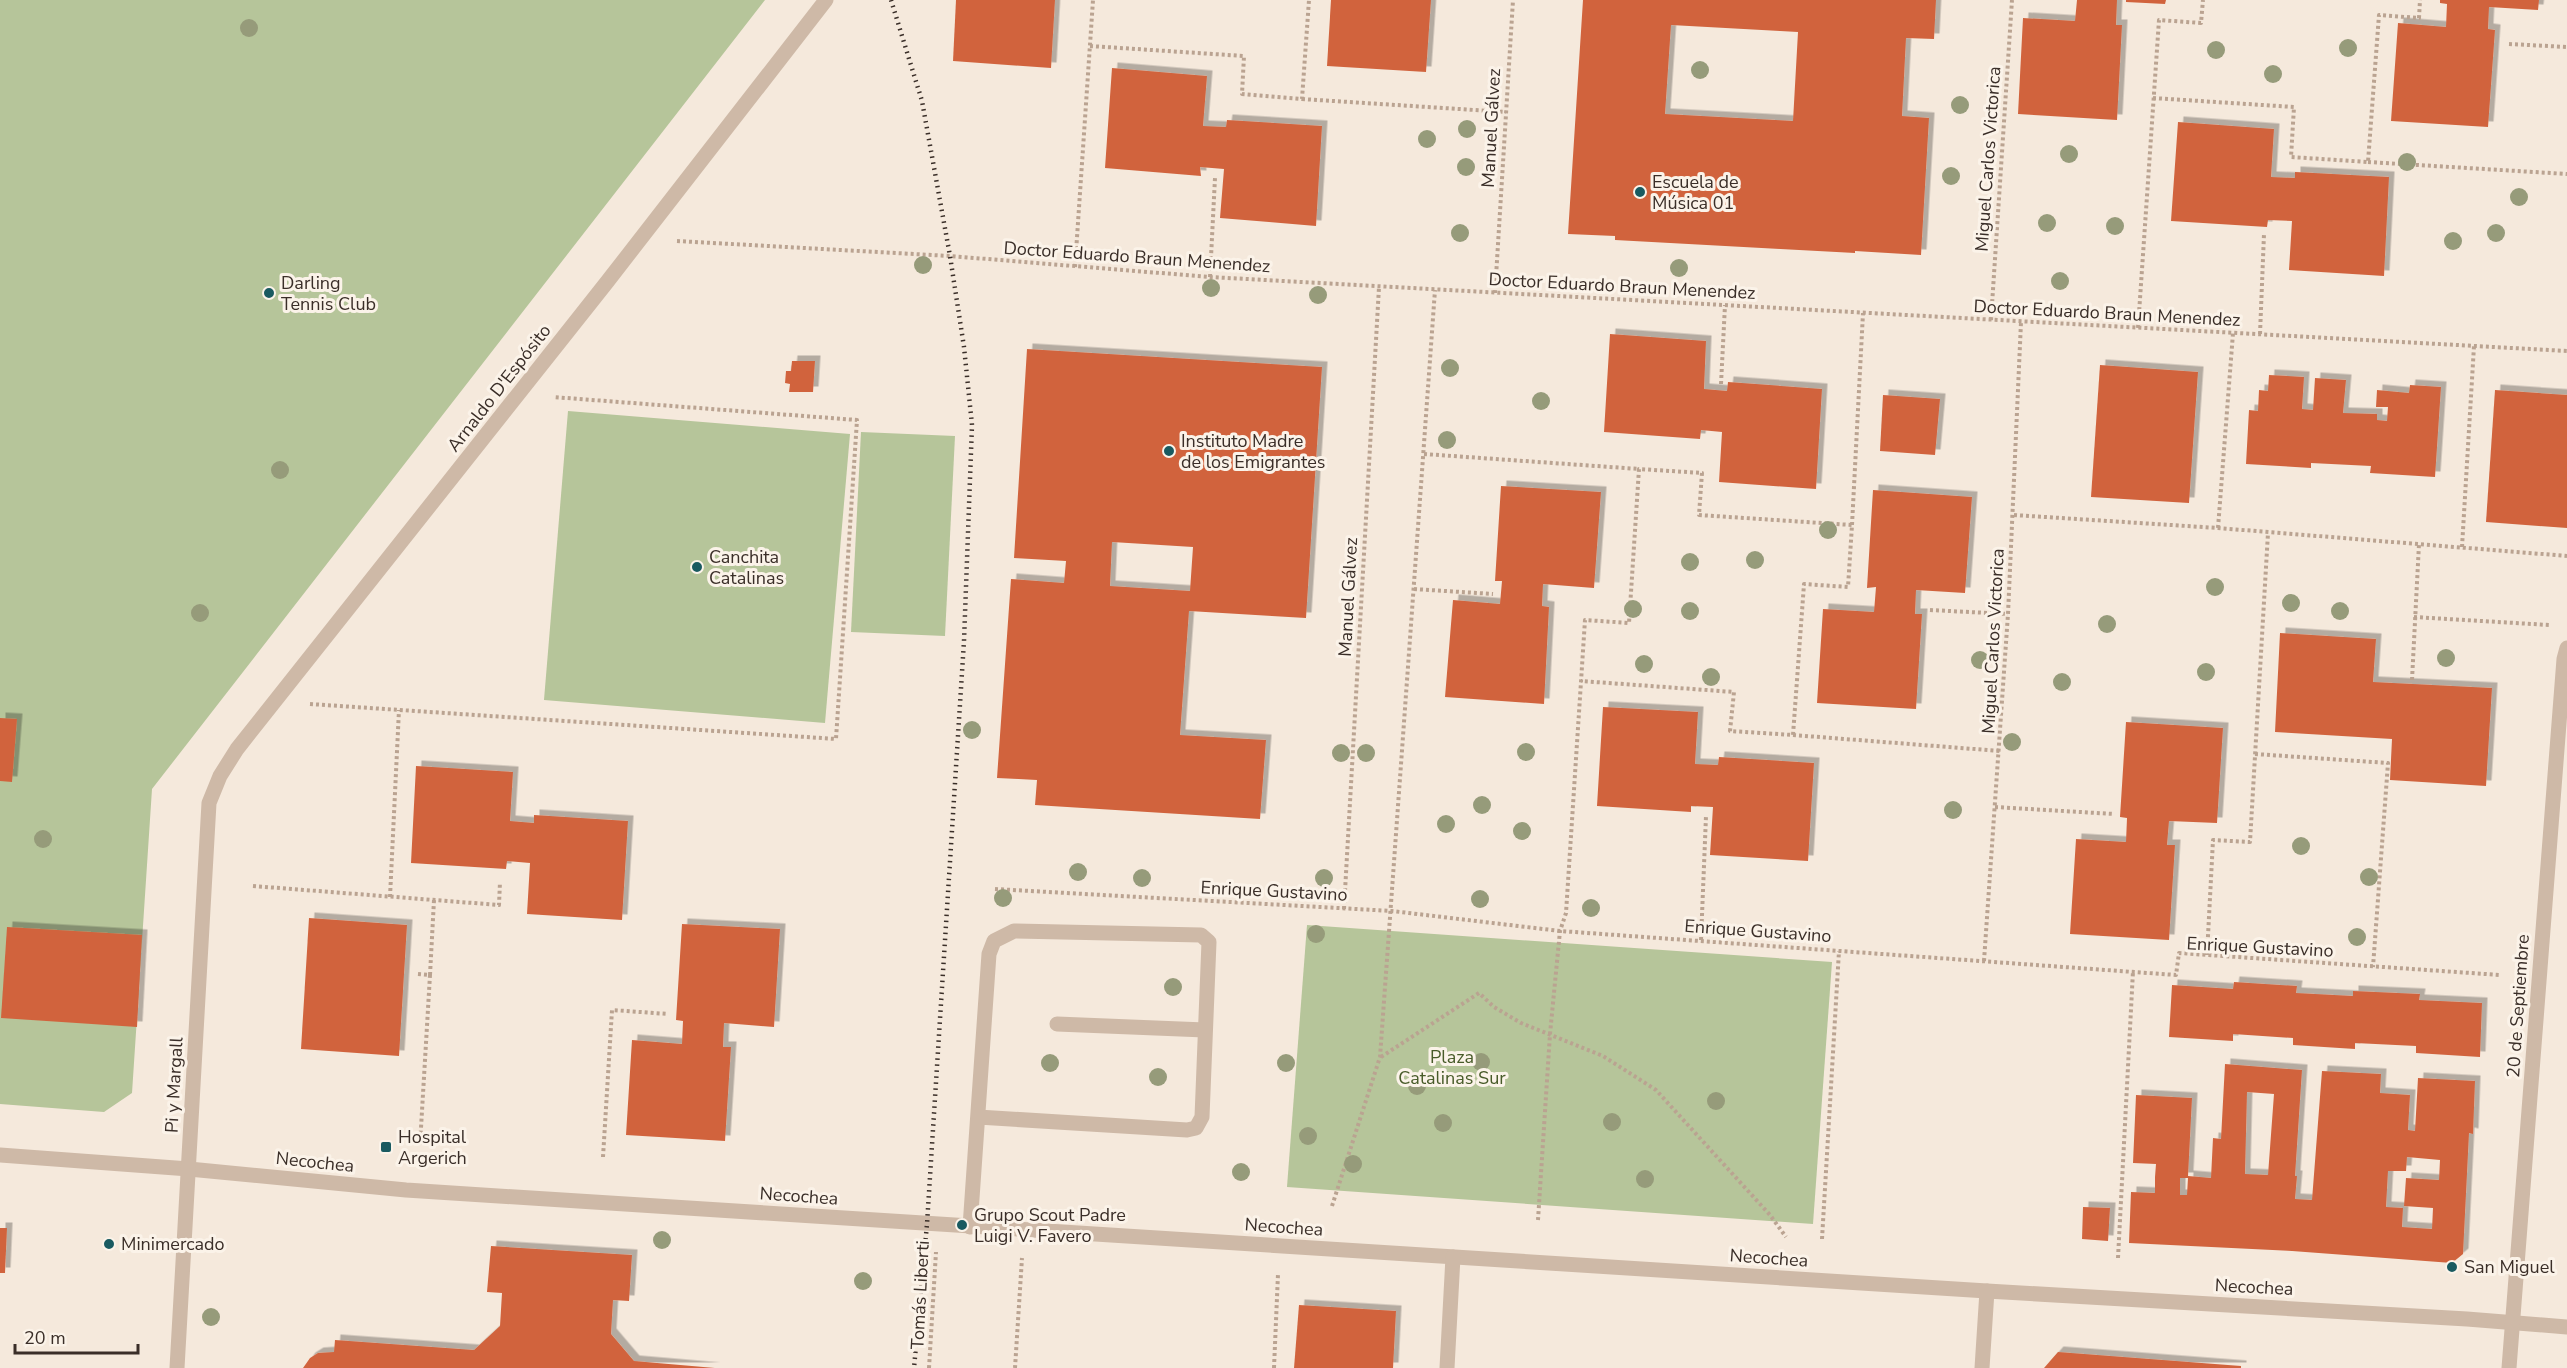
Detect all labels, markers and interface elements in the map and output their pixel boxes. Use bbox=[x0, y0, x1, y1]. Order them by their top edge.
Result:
street label: Miguel Carlos Victorica bbox=[1970, 66, 2006, 252]
street label: Manuel Gálvez bbox=[1476, 68, 1506, 188]
place label: Escuela de Música 01 bbox=[1652, 170, 1739, 215]
marker: Escuela de Música 01 bbox=[1633, 185, 1647, 199]
street label: Doctor Eduardo Braun Menendez bbox=[1003, 236, 1271, 278]
street label: Doctor Eduardo Braun Menendez bbox=[1488, 267, 1756, 305]
place label: Darling Tennis Club bbox=[281, 271, 376, 316]
marker: Darling Tennis Club bbox=[262, 286, 276, 300]
street label: Doctor Eduardo Braun Menendez bbox=[1973, 294, 2241, 332]
street label: Arnaldo D'Espósito bbox=[442, 319, 556, 457]
place label: Instituto Madre de los Emigrantes bbox=[1181, 429, 1325, 474]
marker: Instituto Madre de los Emigrantes bbox=[1162, 444, 1176, 458]
street label: Manuel Gálvez bbox=[1333, 537, 1363, 657]
place label: Canchita Catalinas bbox=[709, 545, 784, 590]
street label: Miguel Carlos Victorica bbox=[1976, 548, 2010, 734]
marker: Canchita Catalinas bbox=[690, 560, 704, 574]
street label: Enrique Gustavino bbox=[1200, 875, 1348, 907]
street label: Enrique Gustavino bbox=[1684, 914, 1832, 948]
street label: Enrique Gustavino bbox=[2186, 931, 2334, 963]
street label: 20 de Septiembre bbox=[2501, 933, 2535, 1079]
street label: Pi y Margall bbox=[160, 1036, 189, 1134]
park label: Plaza Catalinas Sur bbox=[1398, 1045, 1506, 1090]
place label: Hospital Argerich bbox=[398, 1125, 467, 1170]
marker: Hospital Argerich bbox=[379, 1140, 393, 1154]
street label: Necochea bbox=[275, 1146, 355, 1178]
street label: Necochea bbox=[759, 1181, 839, 1211]
place label: Grupo Scout Padre Luigi V. Favero bbox=[974, 1203, 1126, 1248]
street label: Necochea bbox=[1244, 1212, 1324, 1242]
marker: Grupo Scout Padre Luigi V. Favero bbox=[955, 1218, 969, 1232]
place label: Minimercado bbox=[121, 1232, 225, 1256]
marker: Minimercado bbox=[102, 1237, 116, 1251]
street label: Tomás Liberti bbox=[905, 1240, 935, 1350]
street label: Necochea bbox=[1729, 1243, 1809, 1273]
place label: San Miguel bbox=[2464, 1255, 2555, 1279]
marker: San Miguel bbox=[2445, 1260, 2459, 1274]
street label: Necochea bbox=[2214, 1273, 2294, 1301]
scale bar bbox=[15, 1317, 138, 1355]
text: 20 m bbox=[24, 1326, 66, 1350]

